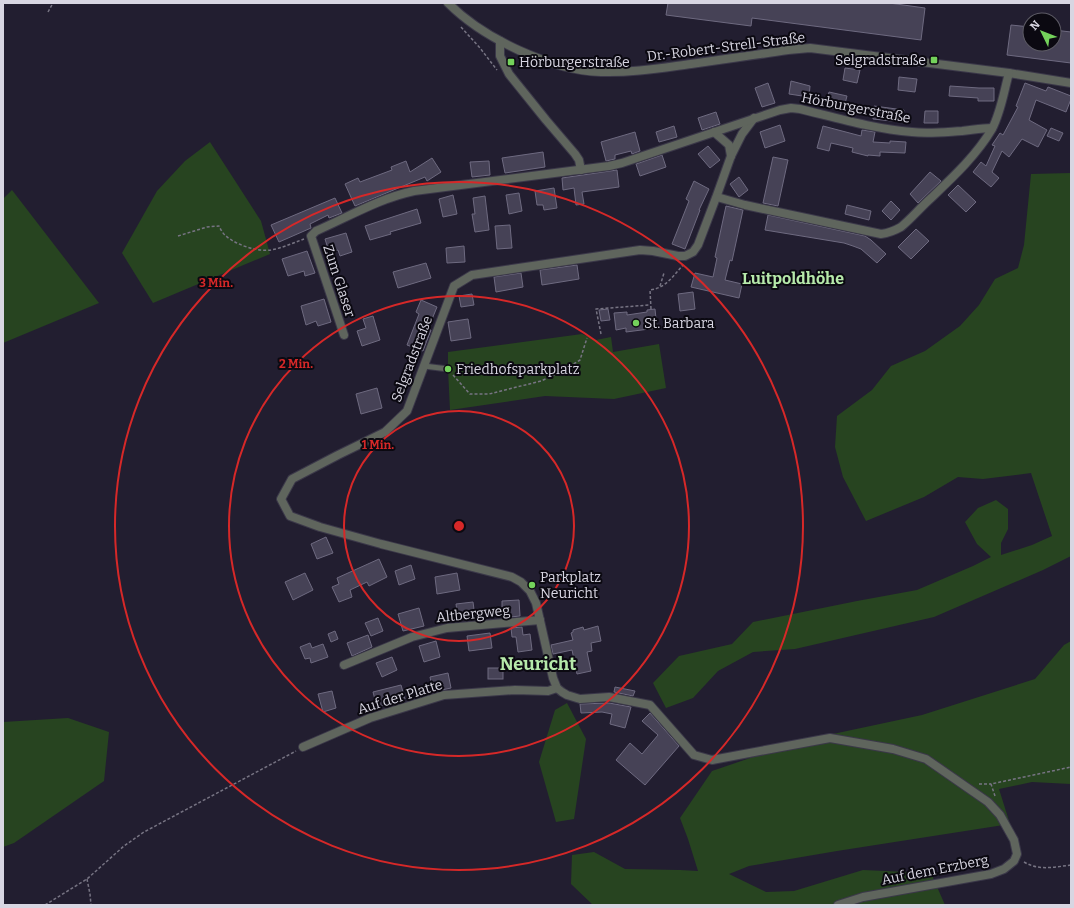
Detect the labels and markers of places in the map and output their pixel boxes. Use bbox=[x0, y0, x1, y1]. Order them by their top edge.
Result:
place label: Selgradstraße bbox=[835, 52, 926, 69]
place label: Hörburgerstraße bbox=[519, 54, 630, 71]
marker: Selgradstraße bbox=[929, 55, 939, 65]
marker: Hörburgerstraße bbox=[506, 57, 516, 67]
place label: St. Barbara bbox=[644, 315, 715, 332]
marker: St. Barbara bbox=[631, 318, 641, 328]
place label: Friedhofsparkplatz bbox=[456, 361, 580, 378]
marker: Friedhofsparkplatz bbox=[443, 364, 453, 374]
centre of rings bbox=[452, 519, 466, 533]
place label: Parkplatz Neuricht bbox=[540, 569, 601, 602]
marker: Parkplatz Neuricht bbox=[527, 580, 537, 590]

